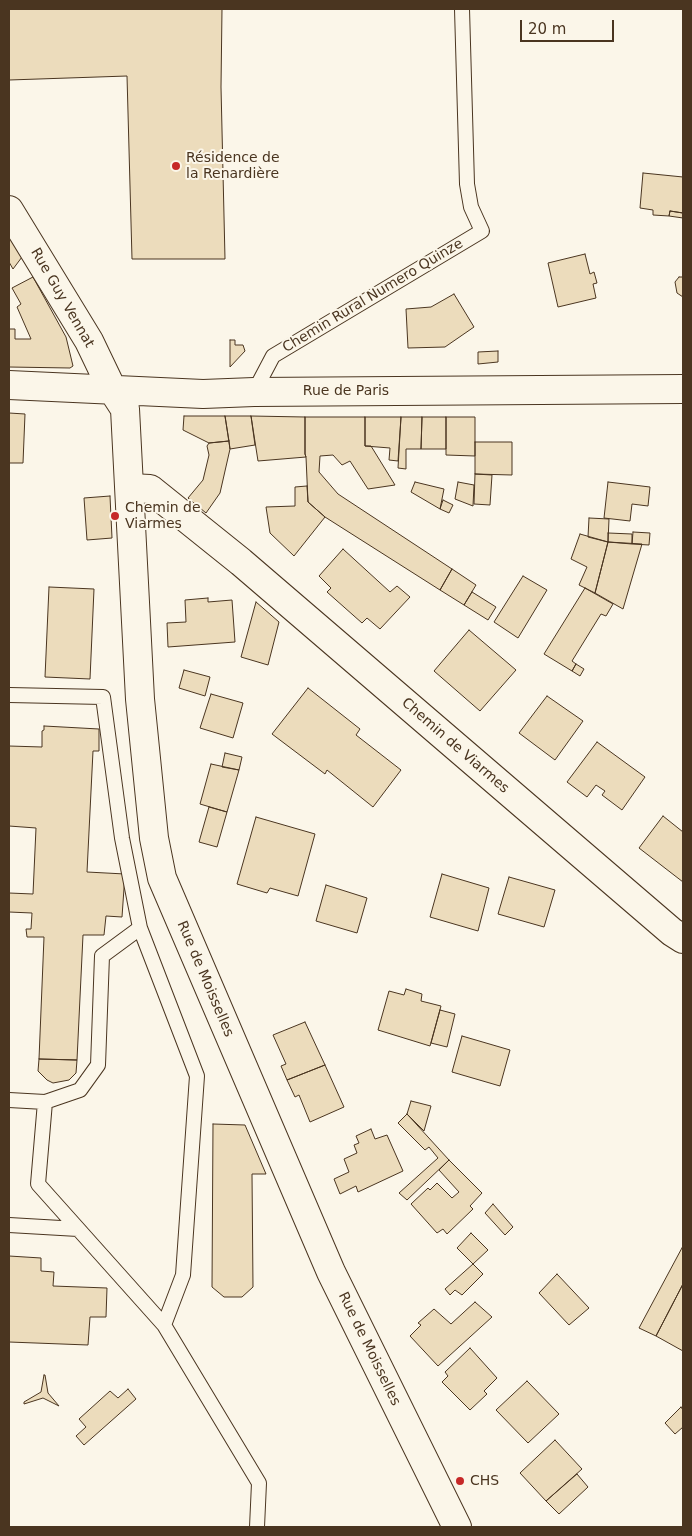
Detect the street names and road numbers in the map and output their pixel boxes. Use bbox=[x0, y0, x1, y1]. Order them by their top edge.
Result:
street label: Chemin Rural Numero Quinze bbox=[280, 235, 466, 357]
street label: Rue Guy Vennat bbox=[27, 245, 97, 351]
street label: Rue de Paris bbox=[303, 383, 389, 399]
street label: Chemin de Viarmes bbox=[398, 695, 512, 797]
street label: Rue de Moisselles bbox=[173, 918, 237, 1040]
street label: Rue de Moisselles bbox=[334, 1289, 404, 1409]

